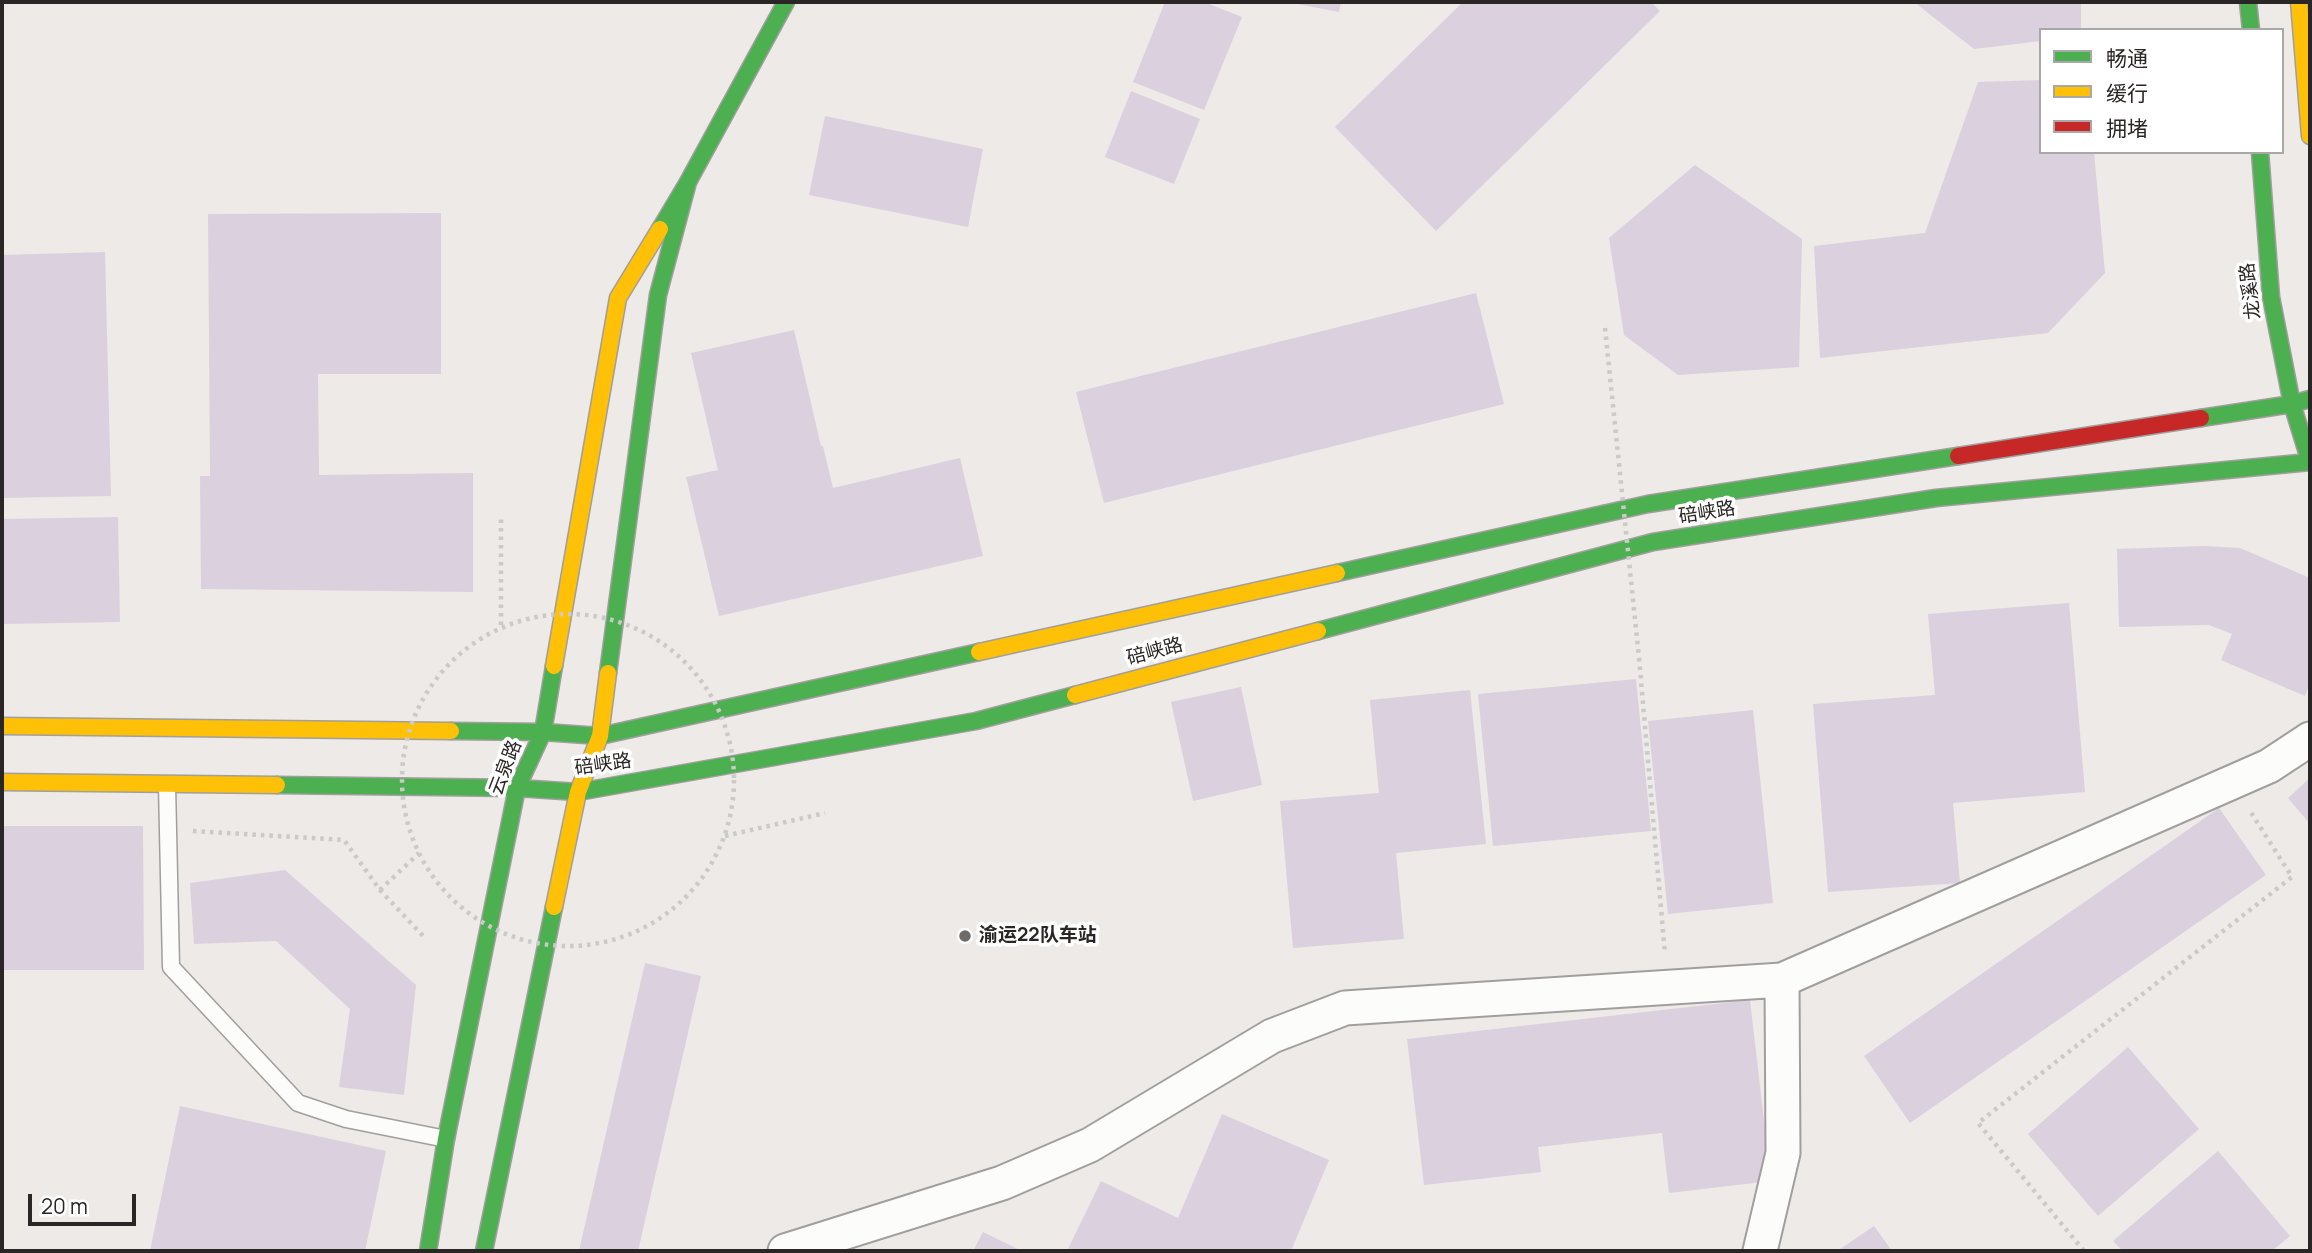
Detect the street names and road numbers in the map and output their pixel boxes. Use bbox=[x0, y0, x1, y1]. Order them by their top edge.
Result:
street label: 龙溪路 bbox=[2236, 261, 2266, 321]
street label: 碚峡路 bbox=[1677, 497, 1737, 529]
street label: 碚峡路 bbox=[1125, 634, 1185, 670]
street label: 云泉路 bbox=[485, 737, 527, 799]
street label: 碚峡路 bbox=[573, 750, 633, 780]

